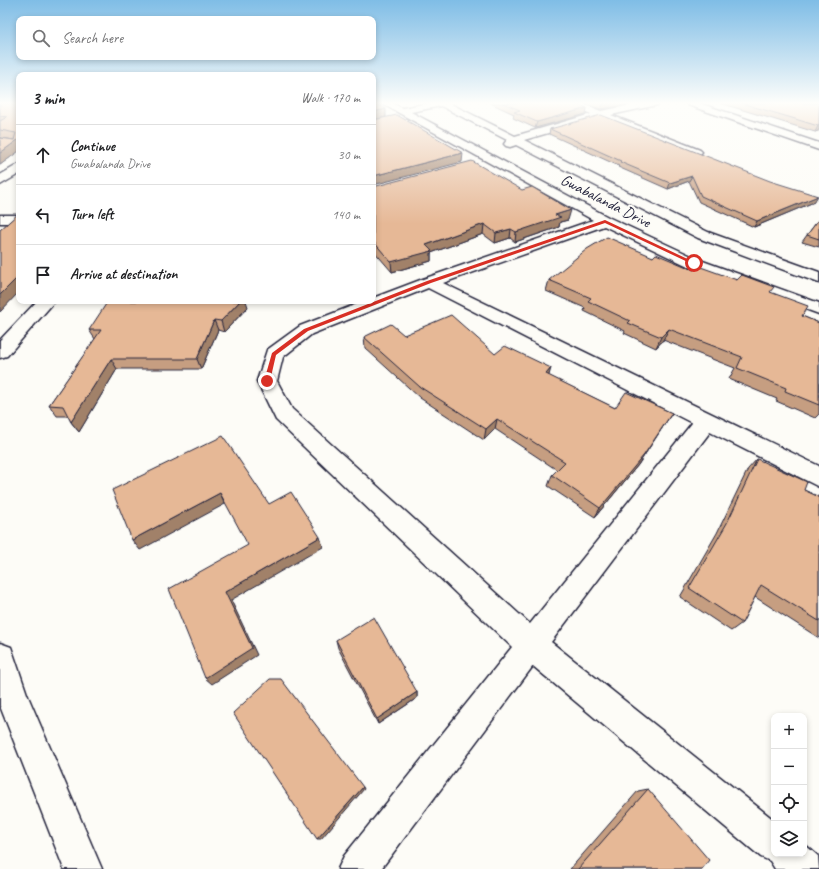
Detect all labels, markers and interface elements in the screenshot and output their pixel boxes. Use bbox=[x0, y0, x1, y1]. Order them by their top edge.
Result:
search box bbox=[16, 16, 376, 60]
icon: search bbox=[30, 27, 52, 49]
text: Search here bbox=[62, 29, 123, 48]
text: 3 min bbox=[32, 88, 65, 109]
text: Walk · 170 m bbox=[301, 90, 360, 106]
text: Continue bbox=[70, 137, 115, 156]
icon: ahead bbox=[32, 144, 54, 166]
text: 30 m bbox=[338, 147, 360, 163]
text: Gwabalanda Drive bbox=[70, 156, 150, 172]
street label: Gwabalanda Drive bbox=[557, 170, 656, 233]
icon: left bbox=[32, 204, 54, 226]
text: Turn left bbox=[70, 205, 113, 224]
text: 140 m bbox=[332, 207, 360, 223]
route start bbox=[685, 254, 703, 272]
icon: arrive bbox=[32, 264, 54, 286]
text: Arrive at destination bbox=[70, 265, 177, 284]
route end bbox=[258, 372, 276, 390]
map controls bbox=[771, 713, 807, 857]
button: + bbox=[771, 713, 807, 749]
button: − bbox=[771, 749, 807, 785]
button: locate bbox=[771, 785, 807, 821]
button: layers bbox=[771, 821, 807, 857]

